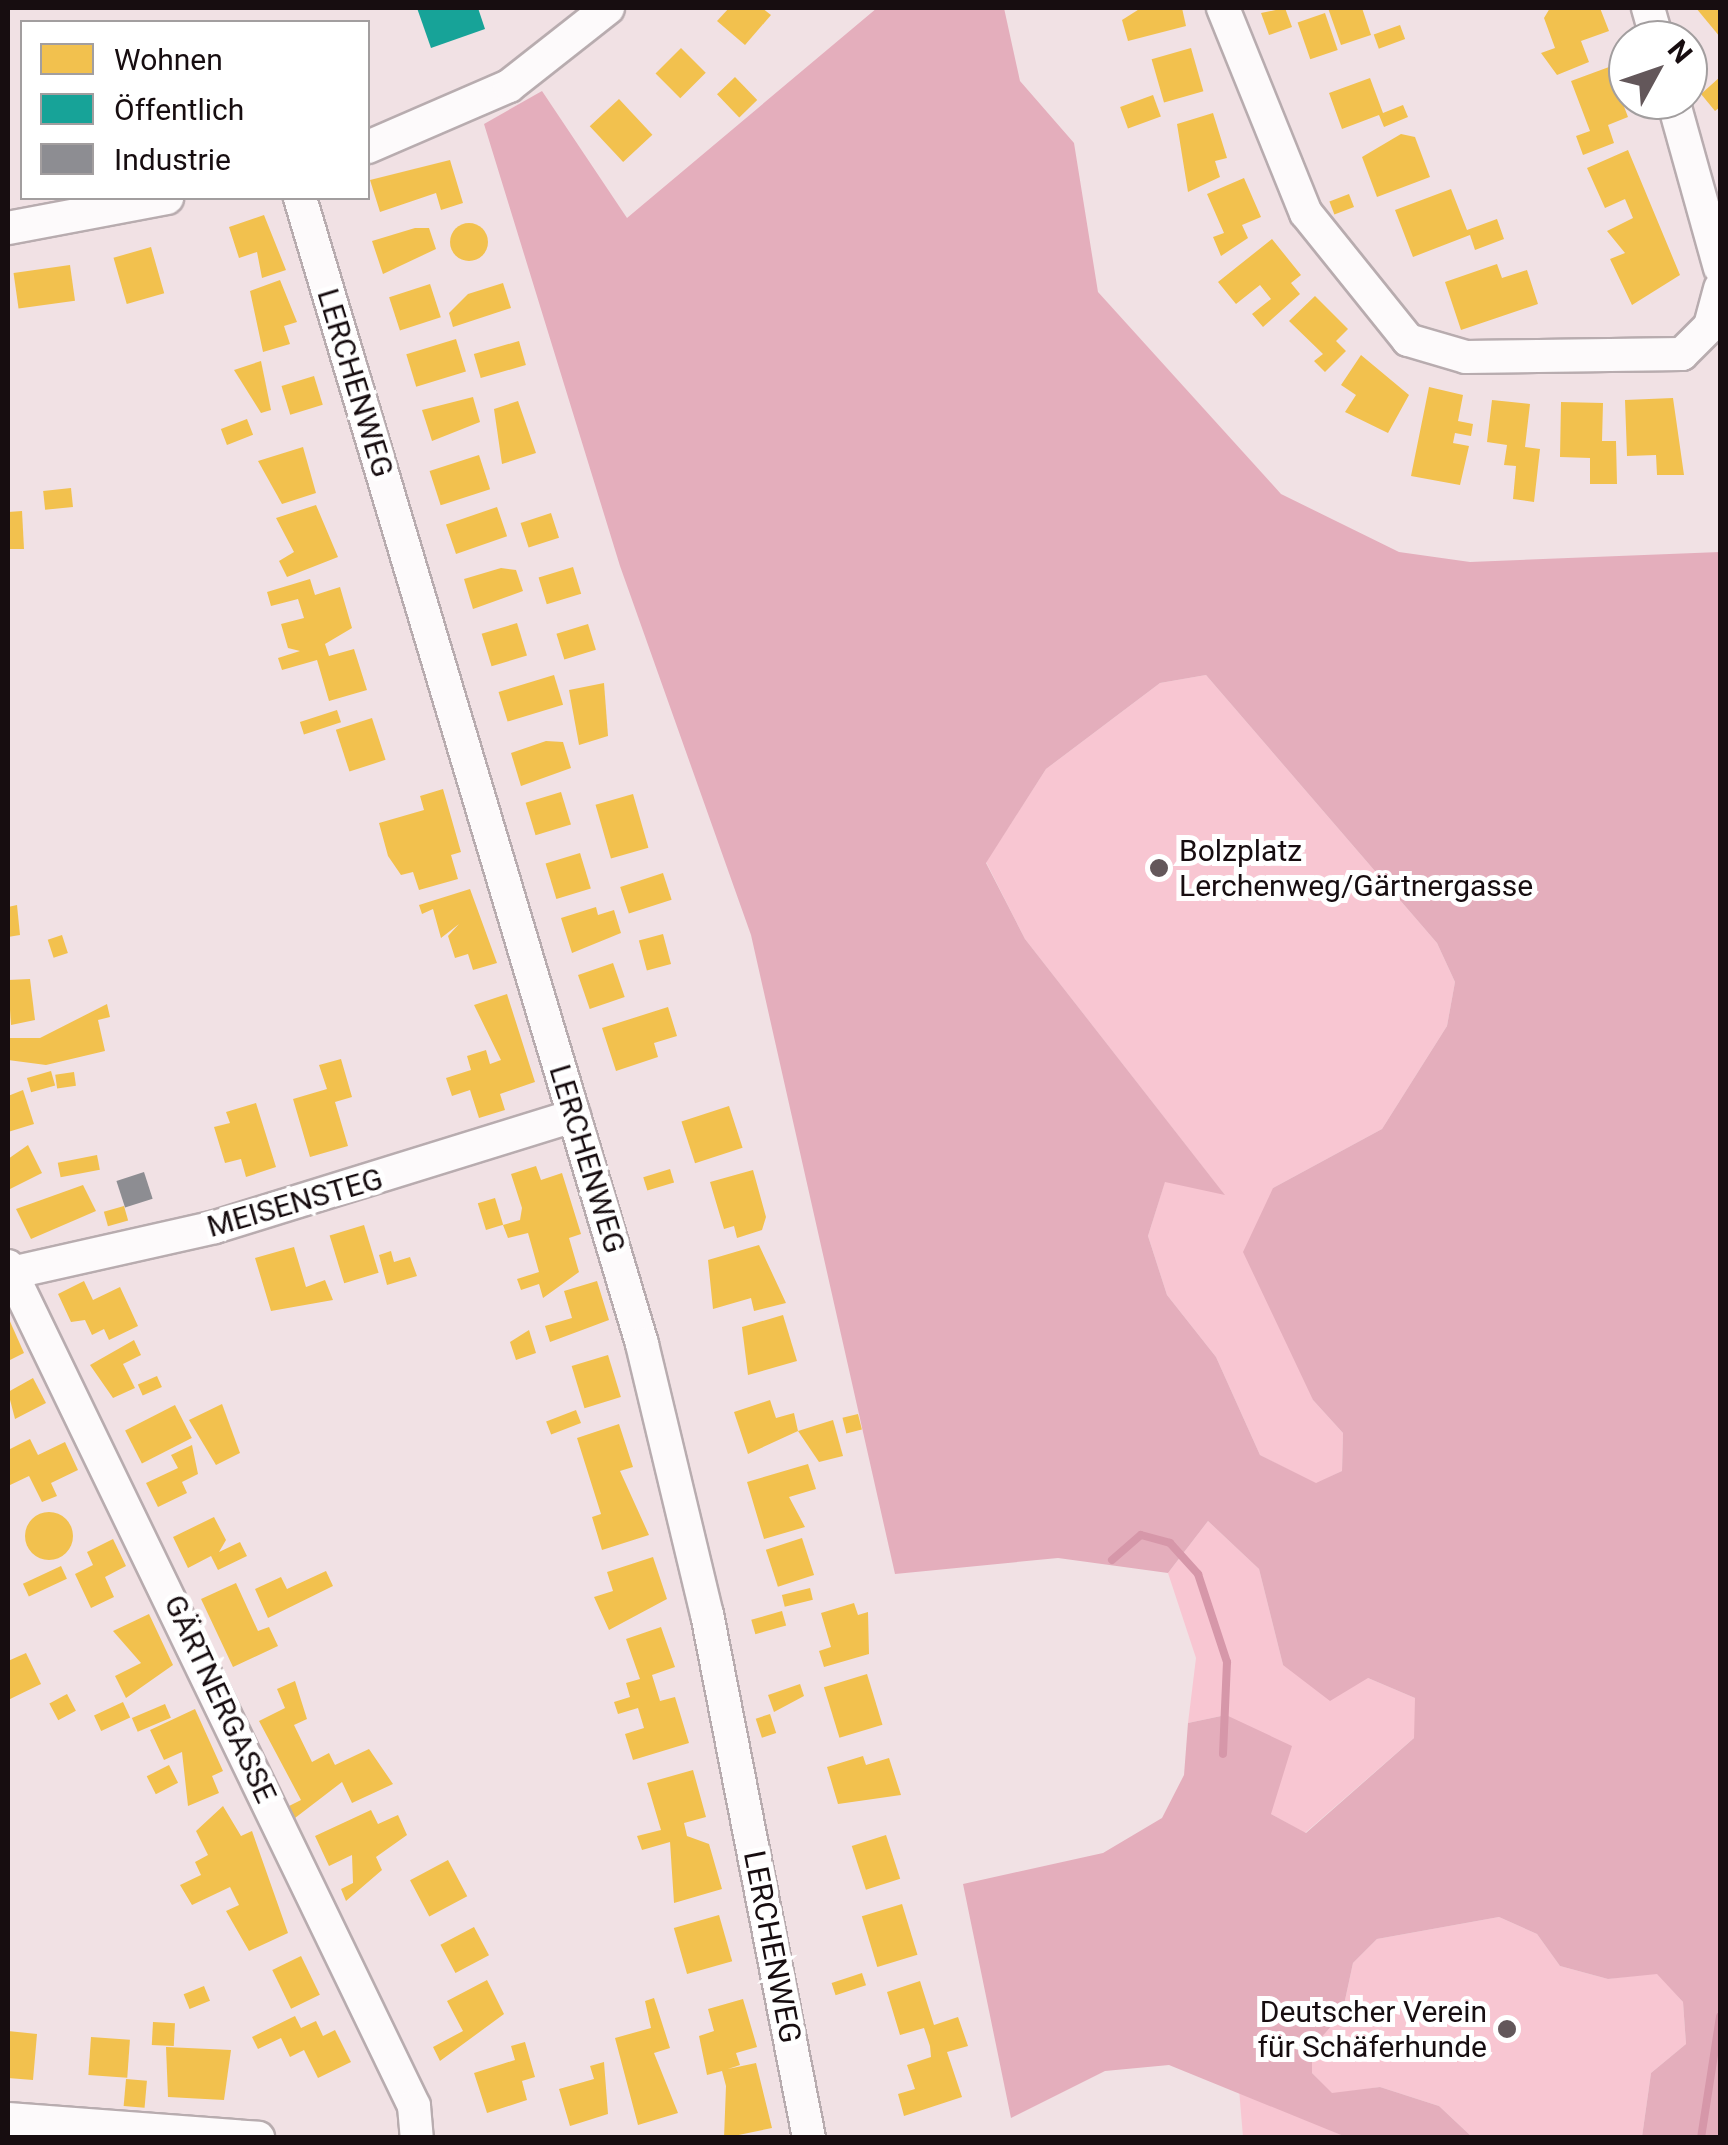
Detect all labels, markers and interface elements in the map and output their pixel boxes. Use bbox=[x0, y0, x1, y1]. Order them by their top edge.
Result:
legend bbox=[20, 20, 370, 200]
north arrow bbox=[1608, 20, 1708, 120]
text: N bbox=[1661, 33, 1699, 70]
text: Wohnen bbox=[114, 42, 223, 77]
text: Öffentlich bbox=[114, 92, 244, 127]
text: Industrie bbox=[114, 142, 231, 177]
street label: LERCHENWEG bbox=[309, 284, 401, 482]
place label: Bolzplatz Lerchenweg/Gärtnergasse bbox=[1179, 833, 1533, 904]
marker: Bolzplatz Lerchenweg/Gärtnergasse bbox=[1148, 857, 1170, 879]
street label: LERCHENWEG bbox=[541, 1060, 633, 1258]
street label: MEISENSTEG bbox=[203, 1161, 387, 1245]
street label: GÄRTNERGASSE bbox=[156, 1590, 284, 1808]
street label: LERCHENWEG bbox=[736, 1848, 808, 2046]
place label: Deutscher Verein für Schäferhunde bbox=[1257, 1994, 1487, 2064]
marker: Deutscher Verein für Schäferhunde bbox=[1496, 2018, 1518, 2040]

